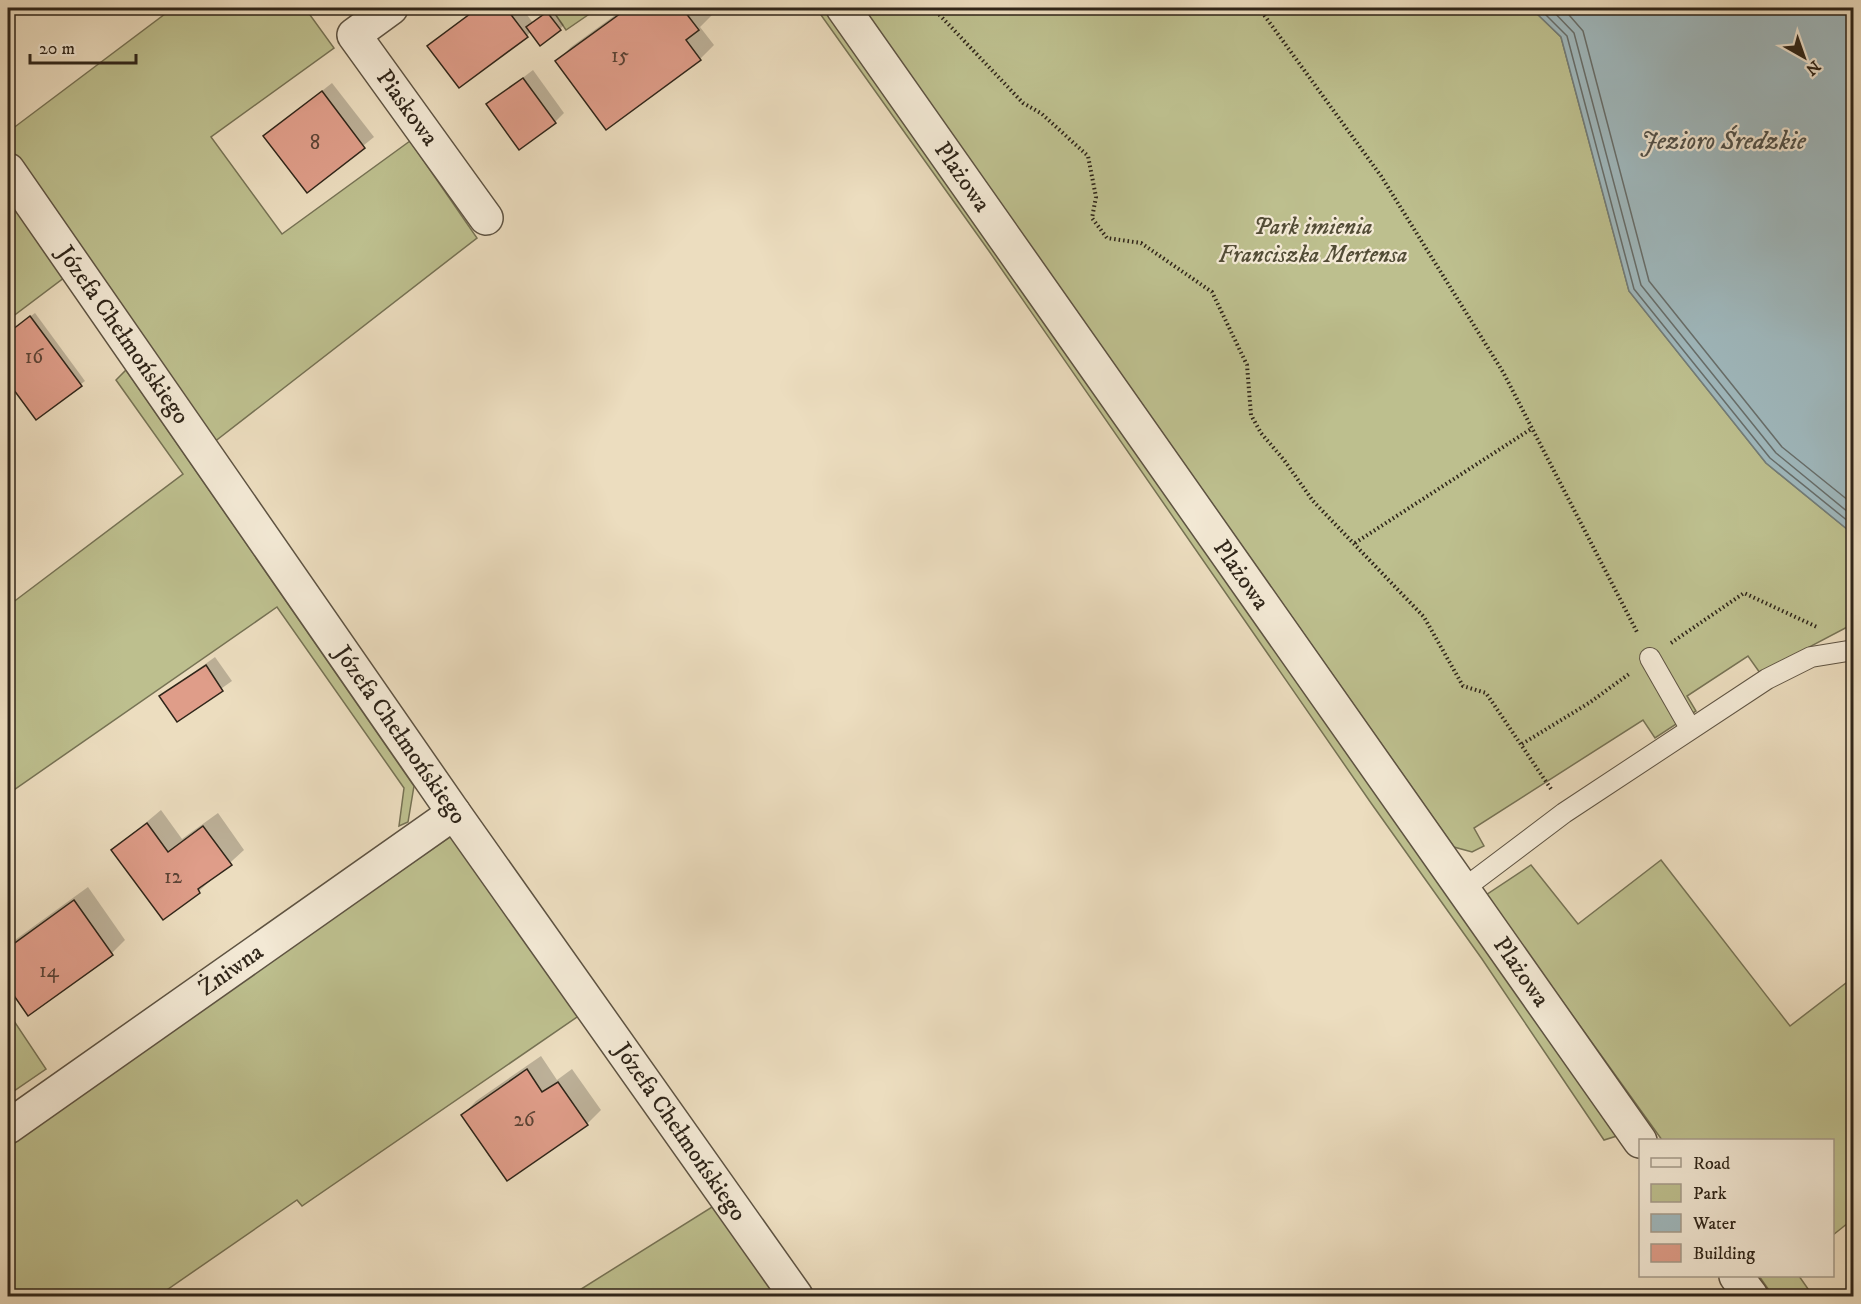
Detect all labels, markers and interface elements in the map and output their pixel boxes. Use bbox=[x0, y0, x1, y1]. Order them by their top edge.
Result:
scale bar bbox=[30, 27, 136, 65]
north arrow bbox=[1774, 27, 1834, 87]
text: 20 m bbox=[39, 38, 75, 60]
house number: 15 bbox=[611, 43, 629, 69]
text: N bbox=[1802, 56, 1824, 80]
street label: Piaskowa bbox=[369, 64, 445, 153]
water label: Jezioro Średzkie bbox=[1640, 125, 1807, 158]
house number: 8 bbox=[310, 130, 320, 156]
street label: Plażowa bbox=[927, 136, 997, 219]
park label: Park imienia Franciszka Mertensa bbox=[1218, 212, 1408, 270]
street label: Józefa Chełmońskiego bbox=[49, 238, 196, 430]
house number: 16 bbox=[25, 344, 44, 370]
street label: Plażowa bbox=[1206, 534, 1276, 617]
street label: Józefa Chełmońskiego bbox=[326, 638, 473, 830]
house number: 12 bbox=[164, 864, 183, 890]
street label: Plażowa bbox=[1486, 931, 1556, 1014]
street label: Żniwna bbox=[192, 936, 270, 1003]
house number: 14 bbox=[39, 958, 60, 984]
street label: Józefa Chełmońskiego bbox=[606, 1035, 753, 1227]
house number: 26 bbox=[513, 1107, 536, 1133]
legend bbox=[1639, 1139, 1834, 1277]
text: Road bbox=[1693, 1153, 1730, 1175]
text: Park bbox=[1693, 1183, 1727, 1205]
text: Water bbox=[1692, 1213, 1736, 1235]
text: Building bbox=[1693, 1243, 1755, 1265]

